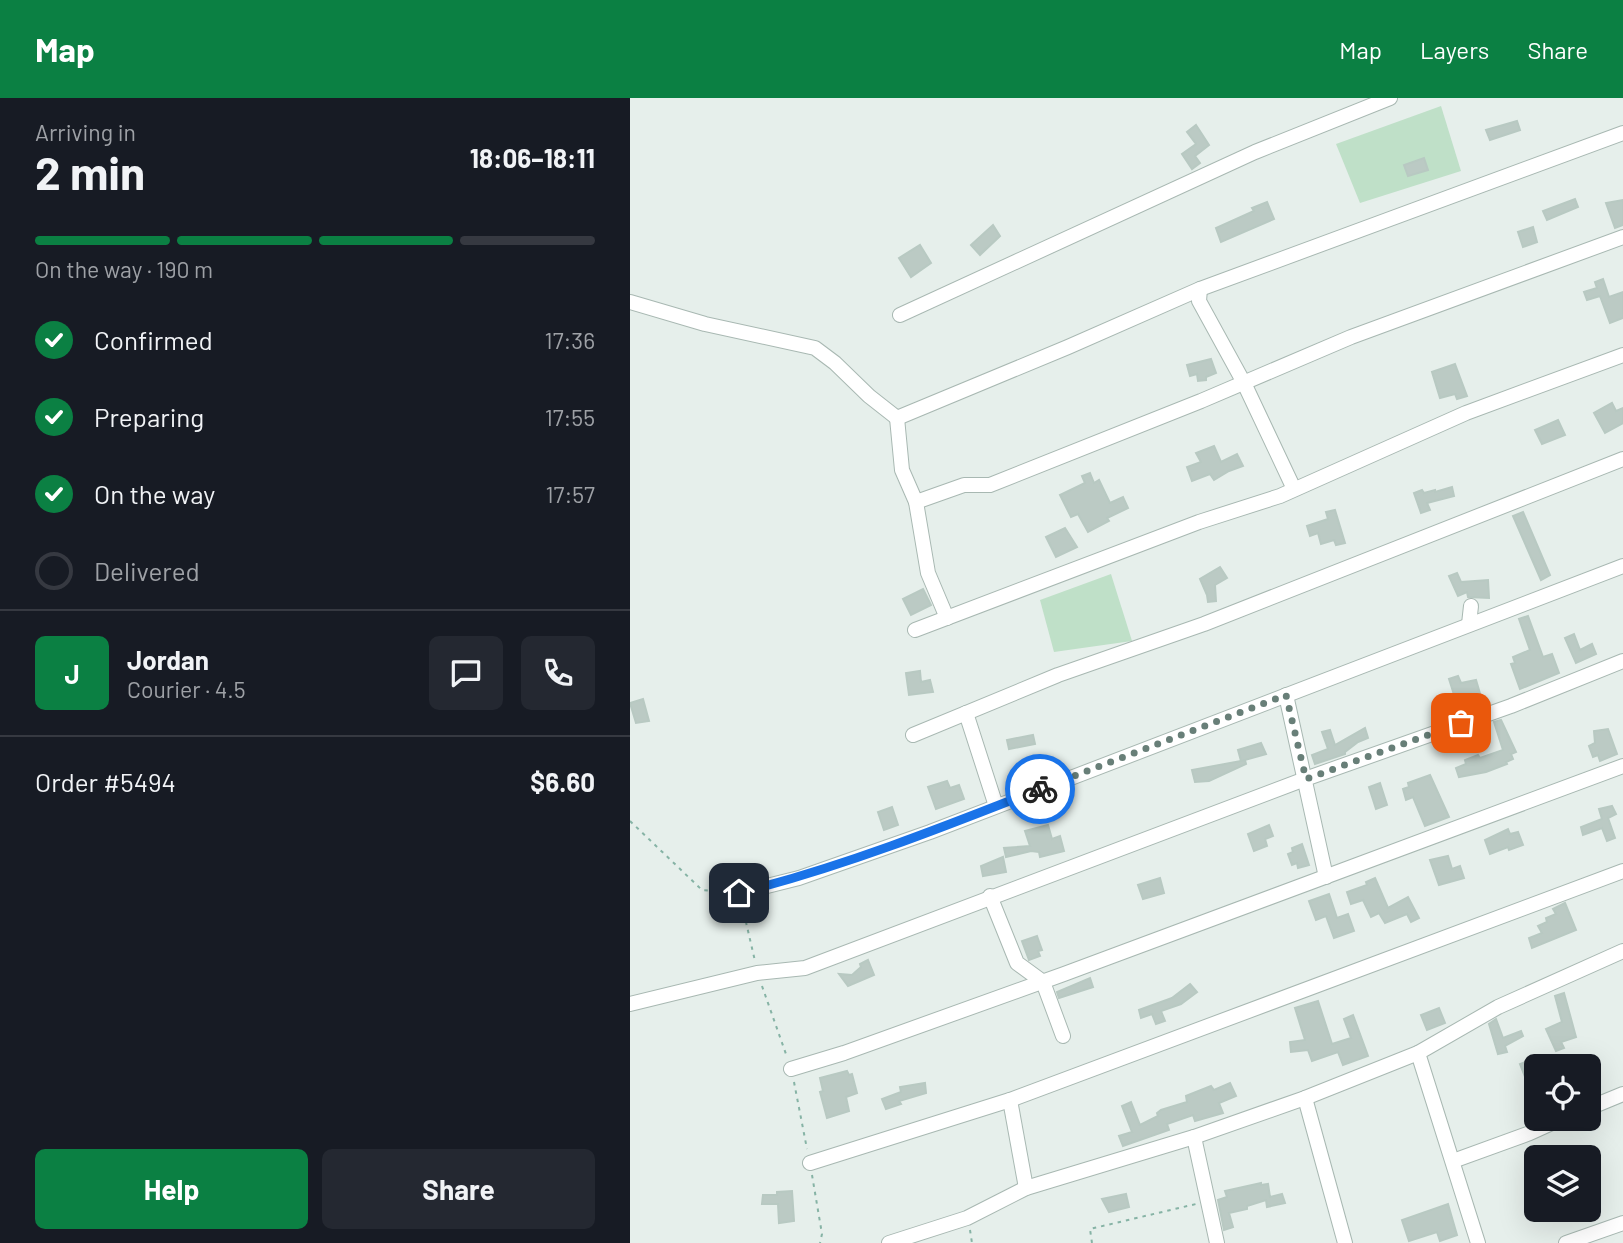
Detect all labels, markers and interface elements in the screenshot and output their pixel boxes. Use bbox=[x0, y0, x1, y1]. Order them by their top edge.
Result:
text: Map bbox=[35, 29, 95, 69]
text: Map bbox=[1339, 35, 1382, 64]
text: Layers bbox=[1420, 35, 1489, 64]
text: Share bbox=[1527, 35, 1588, 64]
text: Arriving in bbox=[35, 118, 136, 146]
text: 18:06–18:11 bbox=[470, 142, 595, 173]
text: 2 min bbox=[35, 144, 145, 199]
text: On the way · 190 m bbox=[35, 255, 213, 283]
icon: check bbox=[35, 321, 73, 359]
text: Confirmed bbox=[94, 324, 213, 355]
text: 17:36 bbox=[545, 326, 595, 354]
icon: check bbox=[35, 398, 73, 436]
text: Preparing bbox=[94, 401, 204, 432]
text: 17:55 bbox=[545, 403, 595, 431]
icon: check bbox=[35, 475, 73, 513]
text: On the way bbox=[94, 478, 215, 509]
text: 17:57 bbox=[546, 480, 595, 508]
text: Delivered bbox=[94, 555, 200, 586]
button: chat bbox=[429, 636, 503, 710]
button: phone bbox=[521, 636, 595, 710]
text: Jordan bbox=[127, 644, 209, 675]
text: J bbox=[64, 658, 80, 689]
text: Courier · 4.5 bbox=[127, 675, 246, 703]
pin bbox=[1431, 693, 1491, 753]
icon: bag bbox=[1442, 704, 1480, 742]
courier bbox=[1005, 754, 1075, 824]
text: Order #5494 bbox=[35, 766, 176, 797]
text: $6.60 bbox=[530, 766, 595, 797]
icon: bike bbox=[1021, 770, 1059, 808]
pin bbox=[709, 863, 769, 923]
icon: home bbox=[720, 874, 758, 912]
map controls bbox=[1524, 1054, 1601, 1222]
button: locate bbox=[1524, 1054, 1601, 1131]
button: layers bbox=[1524, 1145, 1601, 1222]
button: Help bbox=[35, 1149, 308, 1229]
button: Share bbox=[322, 1149, 595, 1229]

